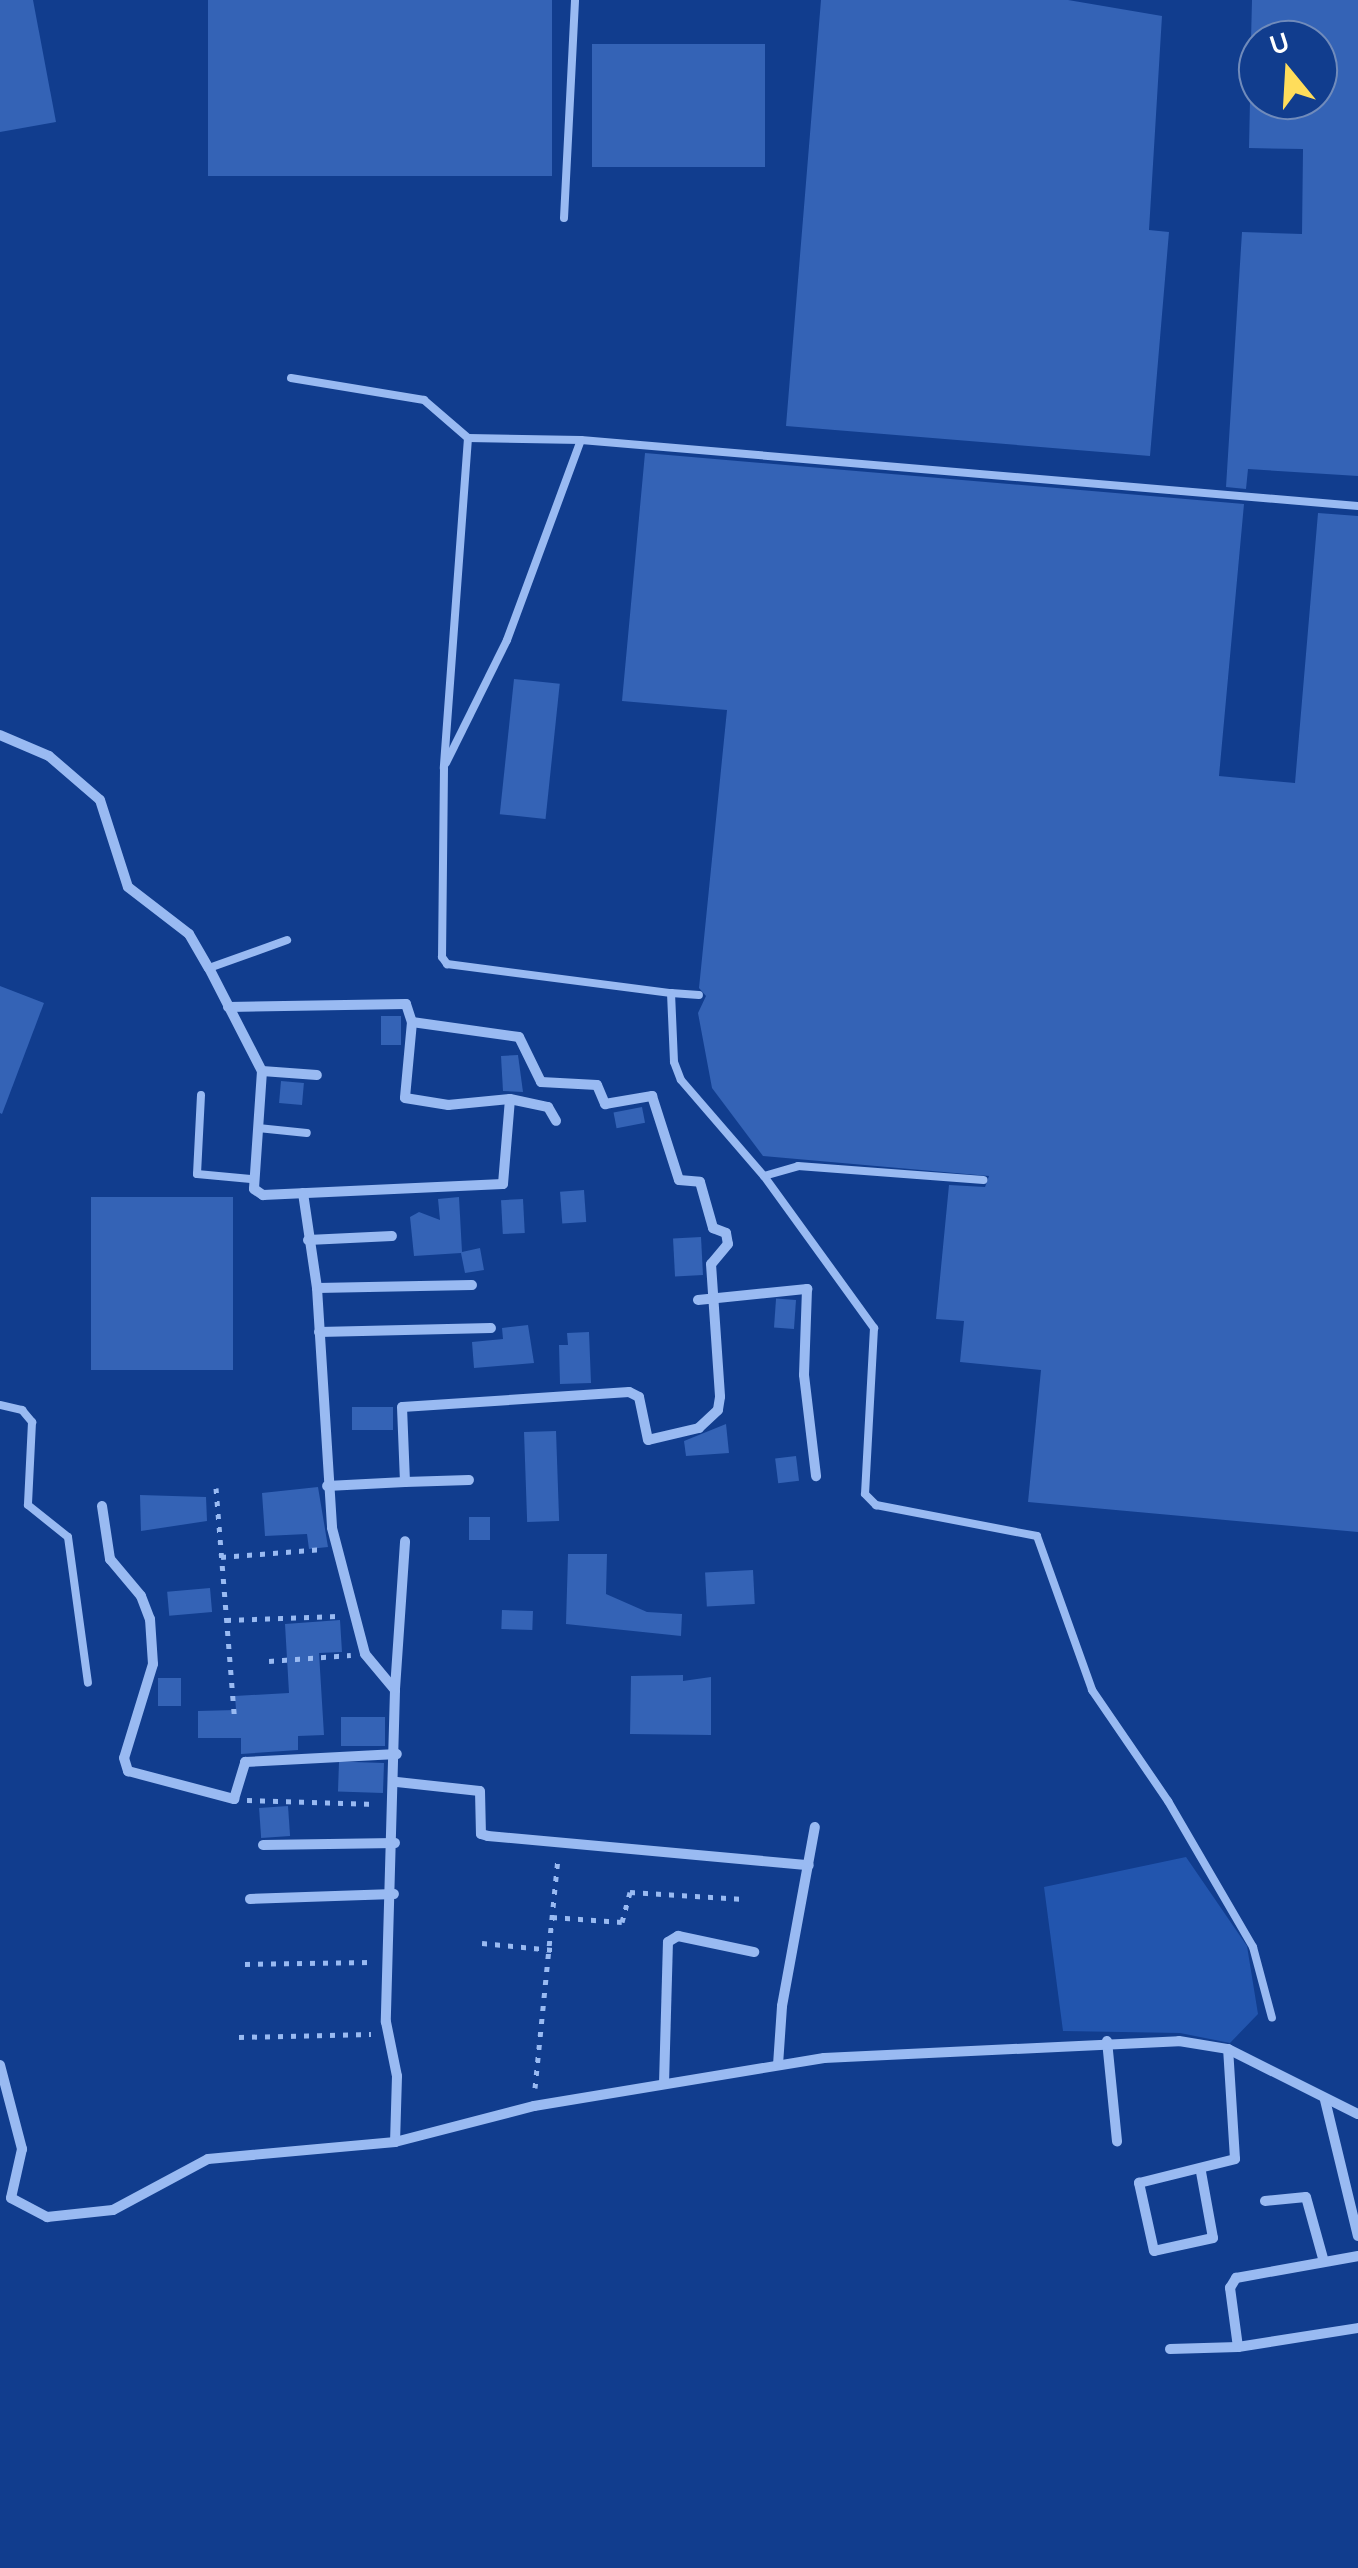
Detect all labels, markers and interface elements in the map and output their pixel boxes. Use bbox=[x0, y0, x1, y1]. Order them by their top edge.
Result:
north arrow bbox=[1238, 20, 1338, 120]
text: U bbox=[1265, 24, 1293, 62]

